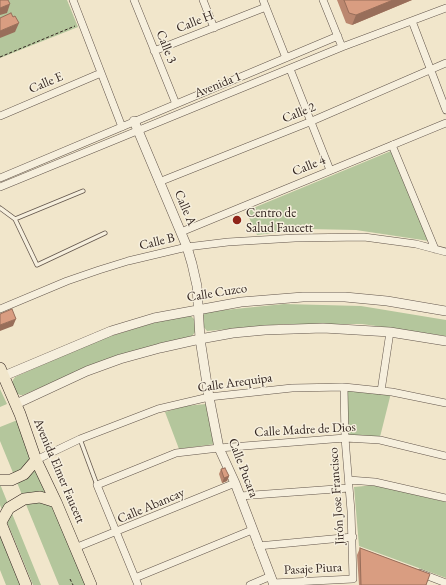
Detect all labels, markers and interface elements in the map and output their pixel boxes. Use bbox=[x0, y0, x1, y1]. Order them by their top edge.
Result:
street label: Calle H bbox=[174, 8, 216, 36]
street label: Calle 3 bbox=[152, 28, 180, 66]
street label: Calle E bbox=[27, 69, 65, 97]
street label: Avenida 1 bbox=[192, 69, 244, 101]
street label: Calle 2 bbox=[280, 99, 318, 127]
street label: Calle 4 bbox=[290, 152, 328, 180]
street label: Calle A bbox=[171, 188, 199, 228]
place label: Centro de Salud Faucett bbox=[246, 205, 313, 236]
marker: Centro de Salud Faucett bbox=[231, 214, 243, 226]
street label: Calle B bbox=[138, 230, 176, 254]
street label: Calle Cuzco bbox=[186, 281, 248, 305]
street label: Calle Arequipa bbox=[197, 370, 273, 396]
street label: Avenida Elmer Faucett bbox=[30, 416, 88, 526]
street label: Calle Madre de Dios bbox=[254, 420, 356, 440]
street label: Calle Pucara bbox=[225, 436, 261, 500]
street label: Jirón Jose Francisco bbox=[326, 447, 348, 545]
street label: Calle Abancay bbox=[115, 485, 187, 527]
street label: Pasaje Piura bbox=[283, 560, 343, 578]

